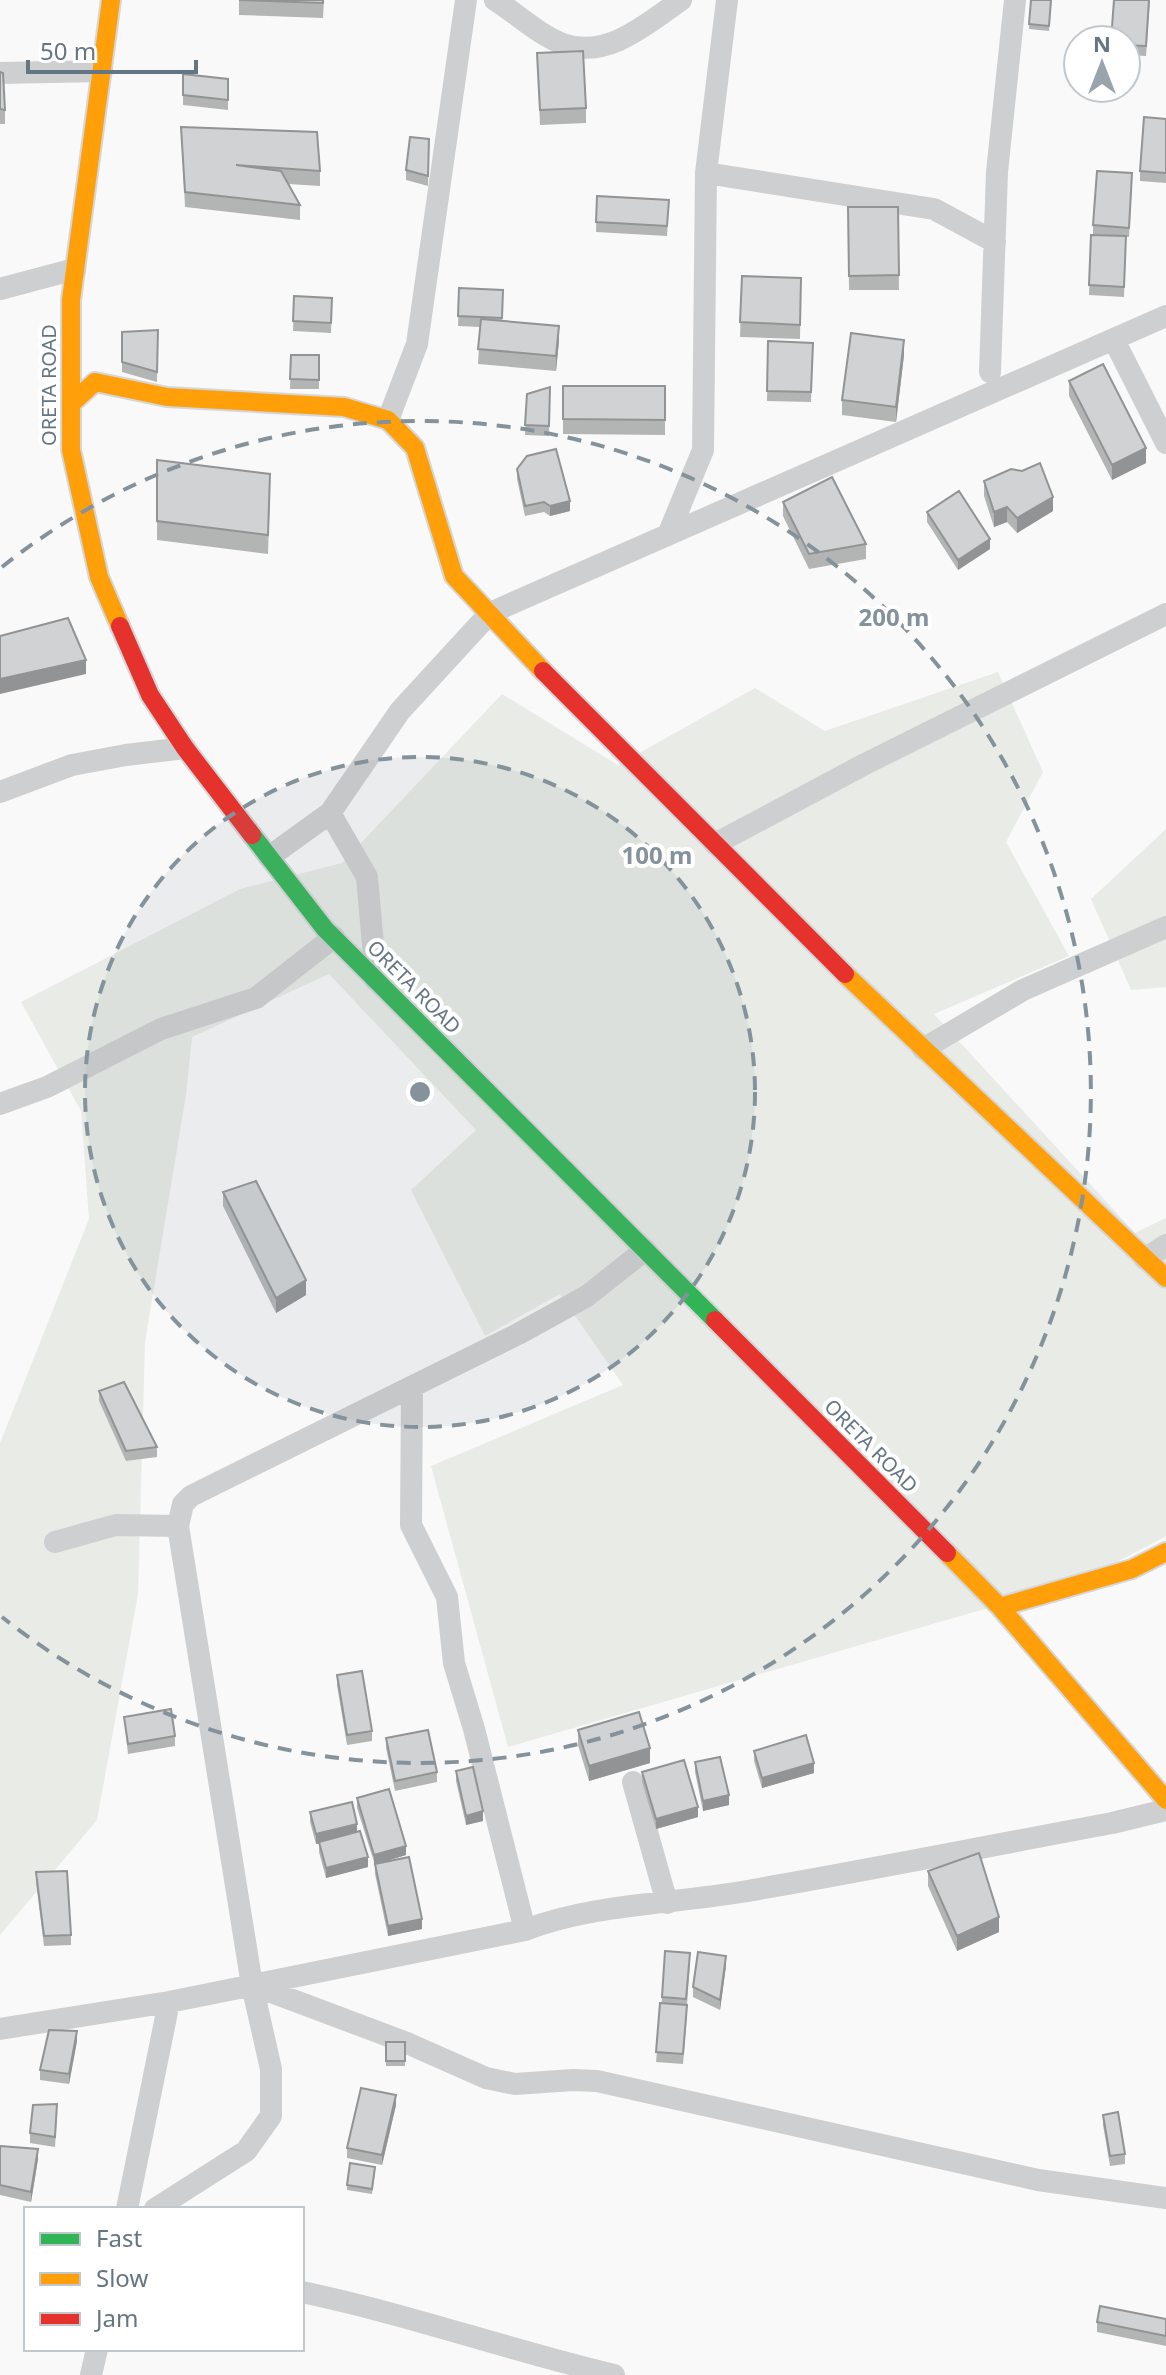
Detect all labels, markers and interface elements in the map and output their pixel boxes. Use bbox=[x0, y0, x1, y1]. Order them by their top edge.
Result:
scale bar bbox=[28, 24, 196, 74]
north arrow bbox=[1062, 24, 1142, 104]
text: N bbox=[1093, 28, 1111, 58]
text: 50 m bbox=[40, 34, 96, 67]
street label: ORETA ROAD bbox=[35, 324, 62, 446]
text: 200 m bbox=[859, 600, 929, 633]
text: 100 m bbox=[622, 838, 692, 871]
street label: ORETA ROAD bbox=[362, 934, 467, 1039]
centre of rings bbox=[406, 1078, 434, 1106]
street label: ORETA ROAD bbox=[819, 1393, 924, 1498]
legend bbox=[24, 2207, 304, 2351]
text: Fast bbox=[96, 2221, 142, 2254]
text: Slow bbox=[96, 2261, 148, 2294]
text: Jam bbox=[94, 2301, 138, 2334]

